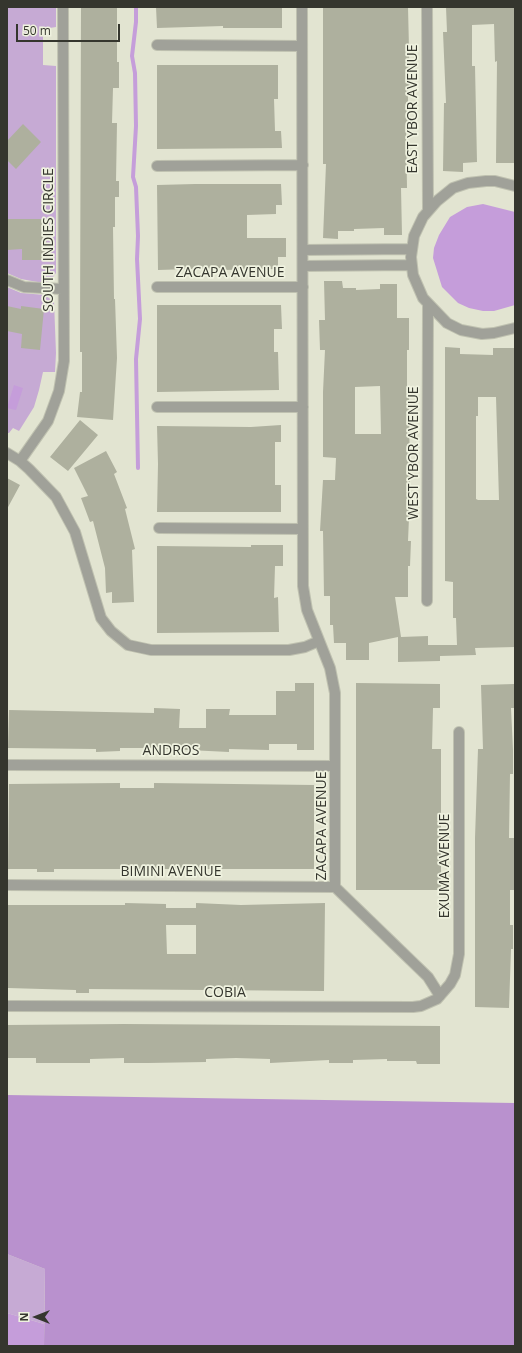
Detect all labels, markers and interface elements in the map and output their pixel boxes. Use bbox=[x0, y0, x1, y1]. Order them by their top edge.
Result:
scale bar bbox=[18, 16, 122, 42]
text: 50 m bbox=[23, 22, 51, 39]
street label: EAST YBOR AVENUE bbox=[405, 44, 421, 174]
street label: SOUTH INDIES CIRCLE bbox=[41, 168, 57, 312]
street label: ZACAPA AVENUE bbox=[176, 265, 284, 281]
street label: WEST YBOR AVENUE bbox=[406, 386, 422, 520]
street label: ANDROS bbox=[143, 743, 199, 759]
street label: ZACAPA AVENUE bbox=[314, 772, 330, 880]
street label: EXUMA AVENUE bbox=[437, 814, 453, 918]
street label: BIMINI AVENUE bbox=[120, 864, 222, 880]
street label: COBIA bbox=[204, 985, 246, 1001]
north arrow bbox=[16, 1297, 56, 1337]
text: N bbox=[16, 1313, 31, 1321]

